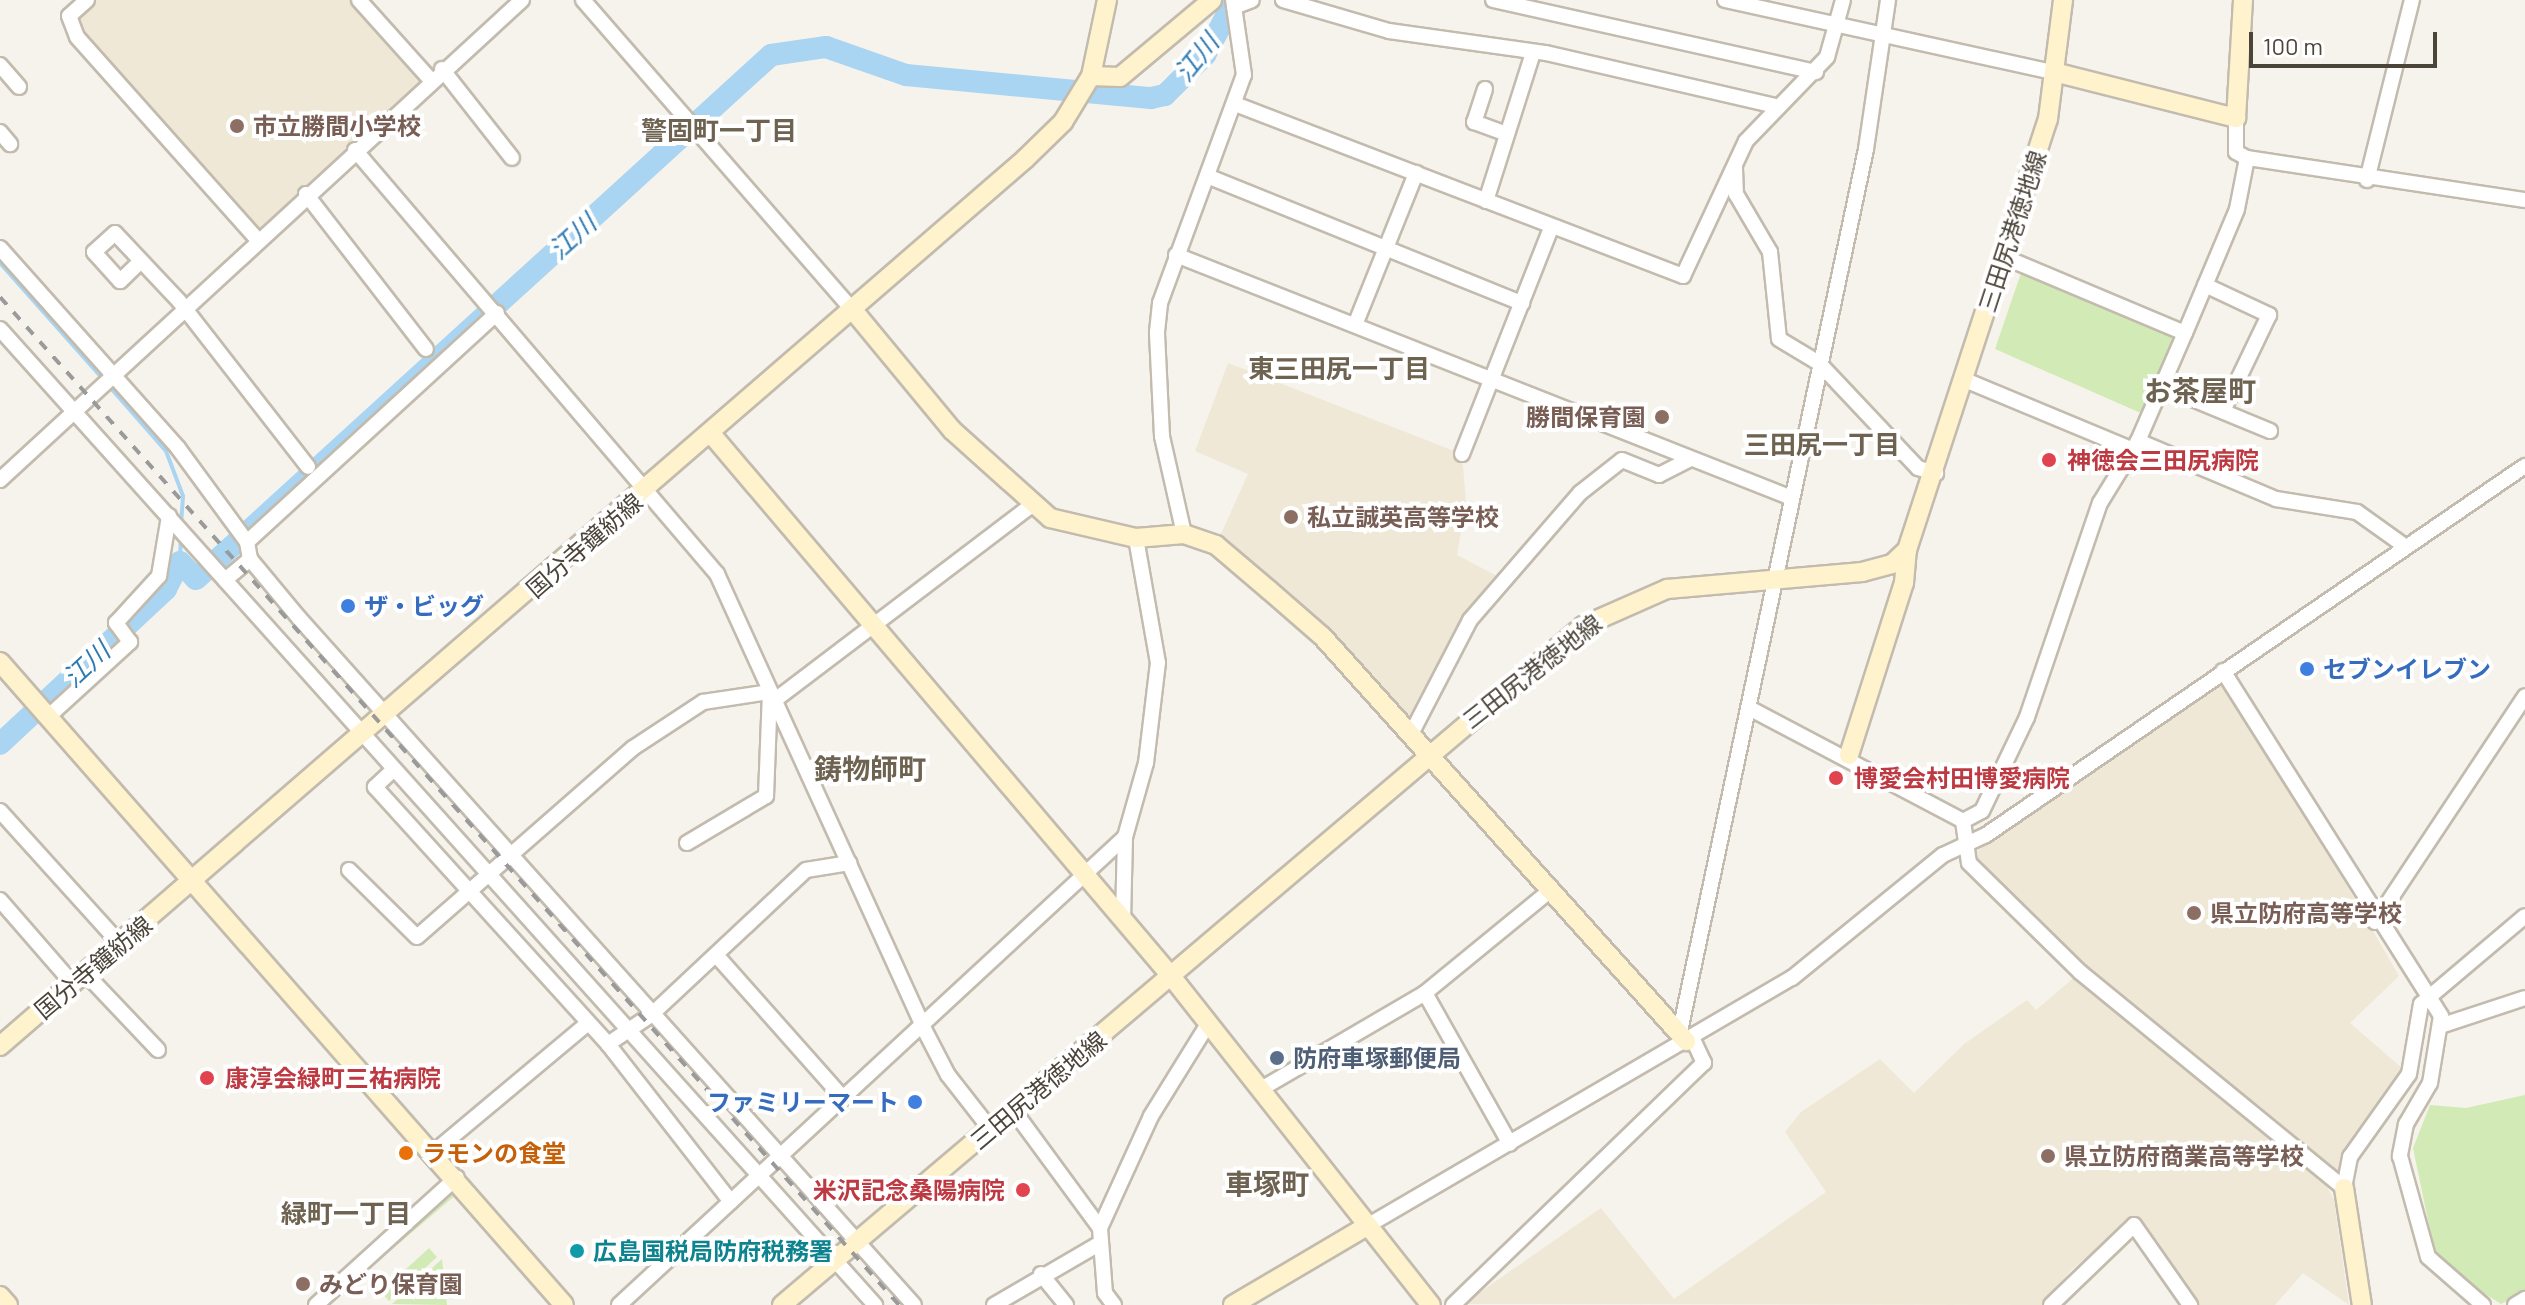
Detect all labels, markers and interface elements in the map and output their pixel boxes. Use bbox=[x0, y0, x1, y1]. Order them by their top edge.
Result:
scale bar bbox=[2253, 16, 2441, 66]
water label: 江川 bbox=[1168, 27, 1224, 87]
text: 100 m bbox=[2263, 31, 2323, 60]
place label: 市立勝間小学校 bbox=[253, 112, 421, 140]
district label: 警固町一丁目 bbox=[641, 114, 797, 146]
marker: 市立勝間小学校 bbox=[228, 117, 246, 135]
street label: 三田尻港徳地線 bbox=[1972, 147, 2052, 315]
water label: 江川 bbox=[542, 207, 602, 265]
district label: 東三田尻一丁目 bbox=[1248, 352, 1430, 384]
district label: お茶屋町 bbox=[2144, 373, 2256, 407]
place label: 勝間保育園 bbox=[1526, 403, 1646, 431]
marker: 勝間保育園 bbox=[1653, 408, 1671, 426]
district label: 三田尻一丁目 bbox=[1744, 428, 1900, 460]
place label: 神徳会三田尻病院 bbox=[2067, 446, 2259, 474]
marker: 神徳会三田尻病院 bbox=[2038, 449, 2060, 471]
street label: 国分寺鐘紡線 bbox=[520, 487, 648, 603]
place label: 私立誠英高等学校 bbox=[1307, 503, 1499, 531]
marker: 私立誠英高等学校 bbox=[1282, 508, 1300, 526]
place label: ザ・ビッグ bbox=[364, 592, 484, 620]
marker: ザ・ビッグ bbox=[339, 597, 357, 615]
street label: 三田尻港徳地線 bbox=[1457, 608, 1607, 734]
water label: 江川 bbox=[56, 635, 116, 693]
place label: セブンイレブン bbox=[2323, 655, 2491, 683]
marker: セブンイレブン bbox=[2298, 660, 2316, 678]
district label: 鋳物師町 bbox=[814, 751, 926, 785]
place label: 博愛会村田博愛病院 bbox=[1854, 764, 2070, 792]
marker: 博愛会村田博愛病院 bbox=[1825, 767, 1847, 789]
place label: 県立防府高等学校 bbox=[2210, 899, 2402, 927]
marker: 県立防府高等学校 bbox=[2185, 904, 2203, 922]
street label: 国分寺鐘紡線 bbox=[29, 910, 157, 1024]
street label: 三田尻港徳地線 bbox=[964, 1025, 1112, 1155]
place label: 防府車塚郵便局 bbox=[1293, 1044, 1461, 1072]
marker: 防府車塚郵便局 bbox=[1268, 1049, 1286, 1067]
place label: 康淳会緑町三祐病院 bbox=[225, 1064, 441, 1092]
marker: 康淳会緑町三祐病院 bbox=[196, 1067, 218, 1089]
place label: ファミリーマート bbox=[707, 1088, 899, 1116]
marker: ファミリーマート bbox=[906, 1093, 924, 1111]
place label: ラモンの食堂 bbox=[422, 1139, 566, 1167]
place label: 県立防府商業高等学校 bbox=[2064, 1142, 2304, 1170]
marker: ラモンの食堂 bbox=[397, 1144, 415, 1162]
marker: 県立防府商業高等学校 bbox=[2039, 1147, 2057, 1165]
district label: 車塚町 bbox=[1225, 1166, 1309, 1200]
place label: 米沢記念桑陽病院 bbox=[813, 1176, 1005, 1204]
marker: 米沢記念桑陽病院 bbox=[1012, 1179, 1034, 1201]
district label: 緑町一丁目 bbox=[281, 1197, 411, 1229]
place label: 広島国税局防府税務署 bbox=[593, 1237, 833, 1265]
marker: 広島国税局防府税務署 bbox=[568, 1242, 586, 1260]
place label: みどり保育園 bbox=[319, 1270, 463, 1298]
marker: みどり保育園 bbox=[294, 1275, 312, 1293]

